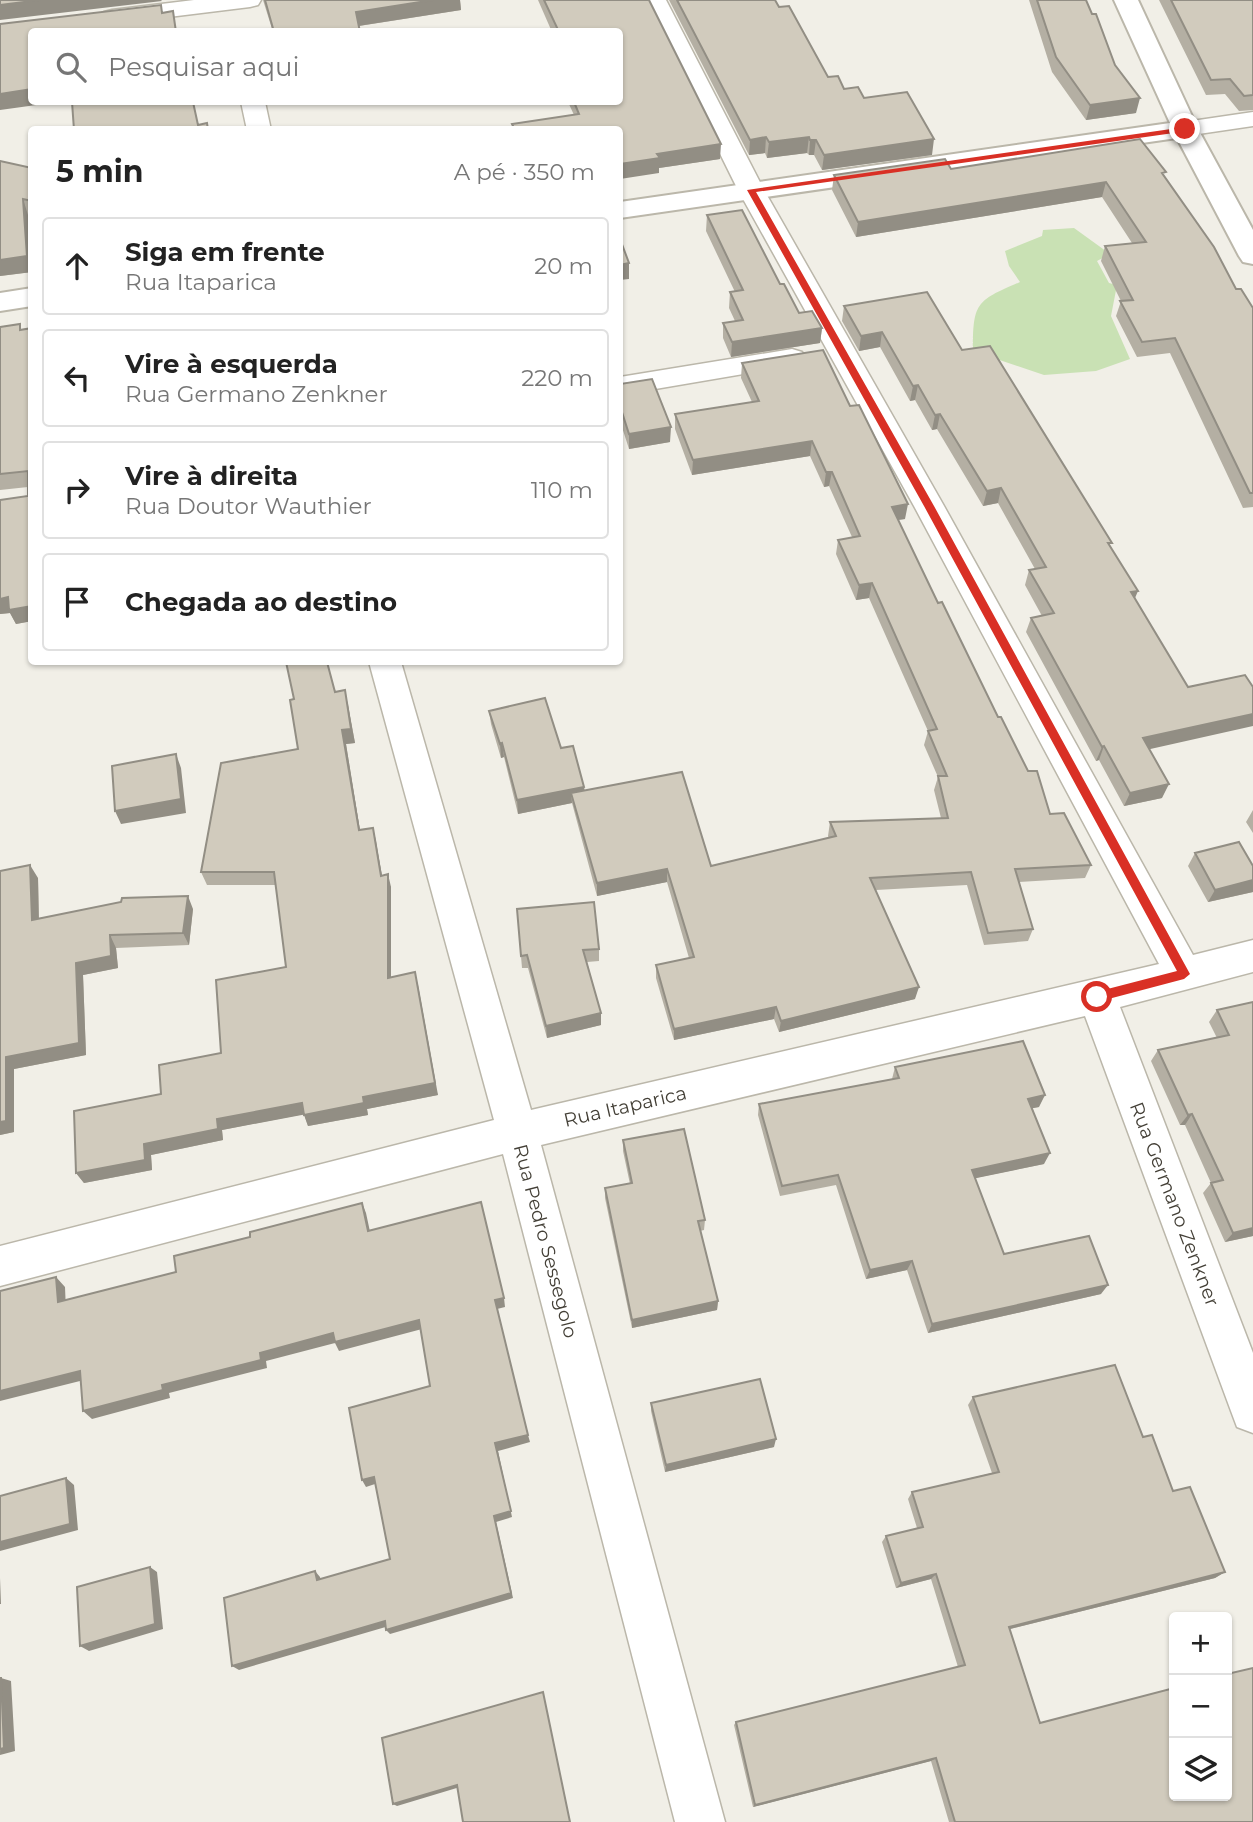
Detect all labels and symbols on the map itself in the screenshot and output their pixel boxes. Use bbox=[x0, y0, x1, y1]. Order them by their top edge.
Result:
route end bbox=[1169, 113, 1200, 144]
route start bbox=[1081, 981, 1112, 1012]
street label: Rua Itaparica bbox=[561, 1081, 689, 1132]
street label: Rua Germano Zenkner bbox=[1125, 1099, 1224, 1310]
street label: Rua Pedro Sessegolo bbox=[509, 1142, 583, 1341]

